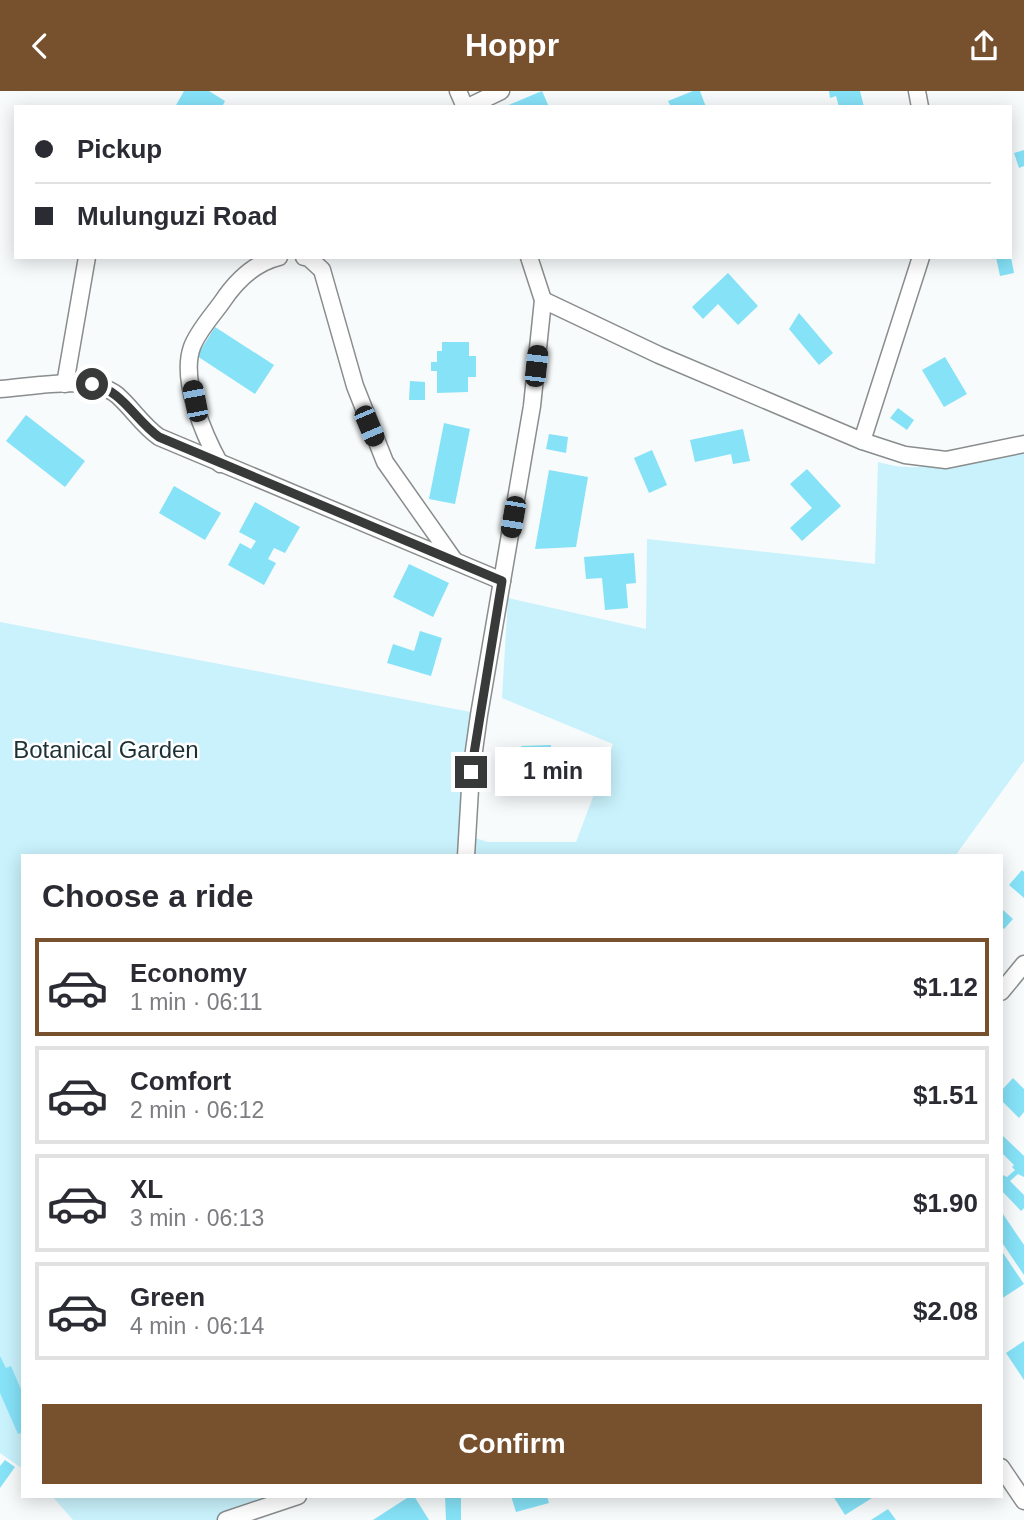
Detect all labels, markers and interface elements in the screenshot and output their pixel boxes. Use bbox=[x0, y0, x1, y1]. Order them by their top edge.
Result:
icon: back bbox=[21, 27, 59, 65]
text: Hoppr bbox=[465, 27, 559, 63]
icon: share bbox=[965, 27, 1003, 65]
text: Pickup bbox=[77, 134, 162, 164]
text: Mulunguzi Road bbox=[77, 201, 278, 231]
car bbox=[524, 344, 549, 388]
route start bbox=[76, 368, 108, 400]
car bbox=[181, 378, 210, 424]
car bbox=[352, 403, 387, 449]
car bbox=[500, 494, 527, 540]
park label: Botanical Garden bbox=[13, 736, 199, 763]
callout: 1 min bbox=[496, 747, 611, 797]
route end bbox=[455, 756, 487, 788]
text: 1 min bbox=[523, 758, 583, 784]
text: Choose a ride bbox=[42, 878, 254, 914]
icon: car bbox=[46, 956, 109, 1019]
text: Economy bbox=[130, 958, 247, 988]
text: $1.12 bbox=[913, 972, 978, 1002]
text: 1 min · 06:11 bbox=[130, 989, 263, 1015]
icon: car bbox=[46, 1064, 109, 1127]
text: Comfort bbox=[130, 1066, 231, 1096]
text: $1.51 bbox=[913, 1080, 978, 1110]
text: 2 min · 06:12 bbox=[130, 1097, 264, 1123]
icon: car bbox=[46, 1172, 109, 1235]
text: XL bbox=[130, 1174, 163, 1204]
text: $1.90 bbox=[913, 1188, 978, 1218]
text: 3 min · 06:13 bbox=[130, 1205, 264, 1231]
icon: car bbox=[46, 1280, 109, 1343]
text: Green bbox=[130, 1282, 205, 1312]
text: $2.08 bbox=[913, 1296, 978, 1326]
text: 4 min · 06:14 bbox=[130, 1313, 264, 1339]
button: Confirm bbox=[42, 1404, 982, 1484]

